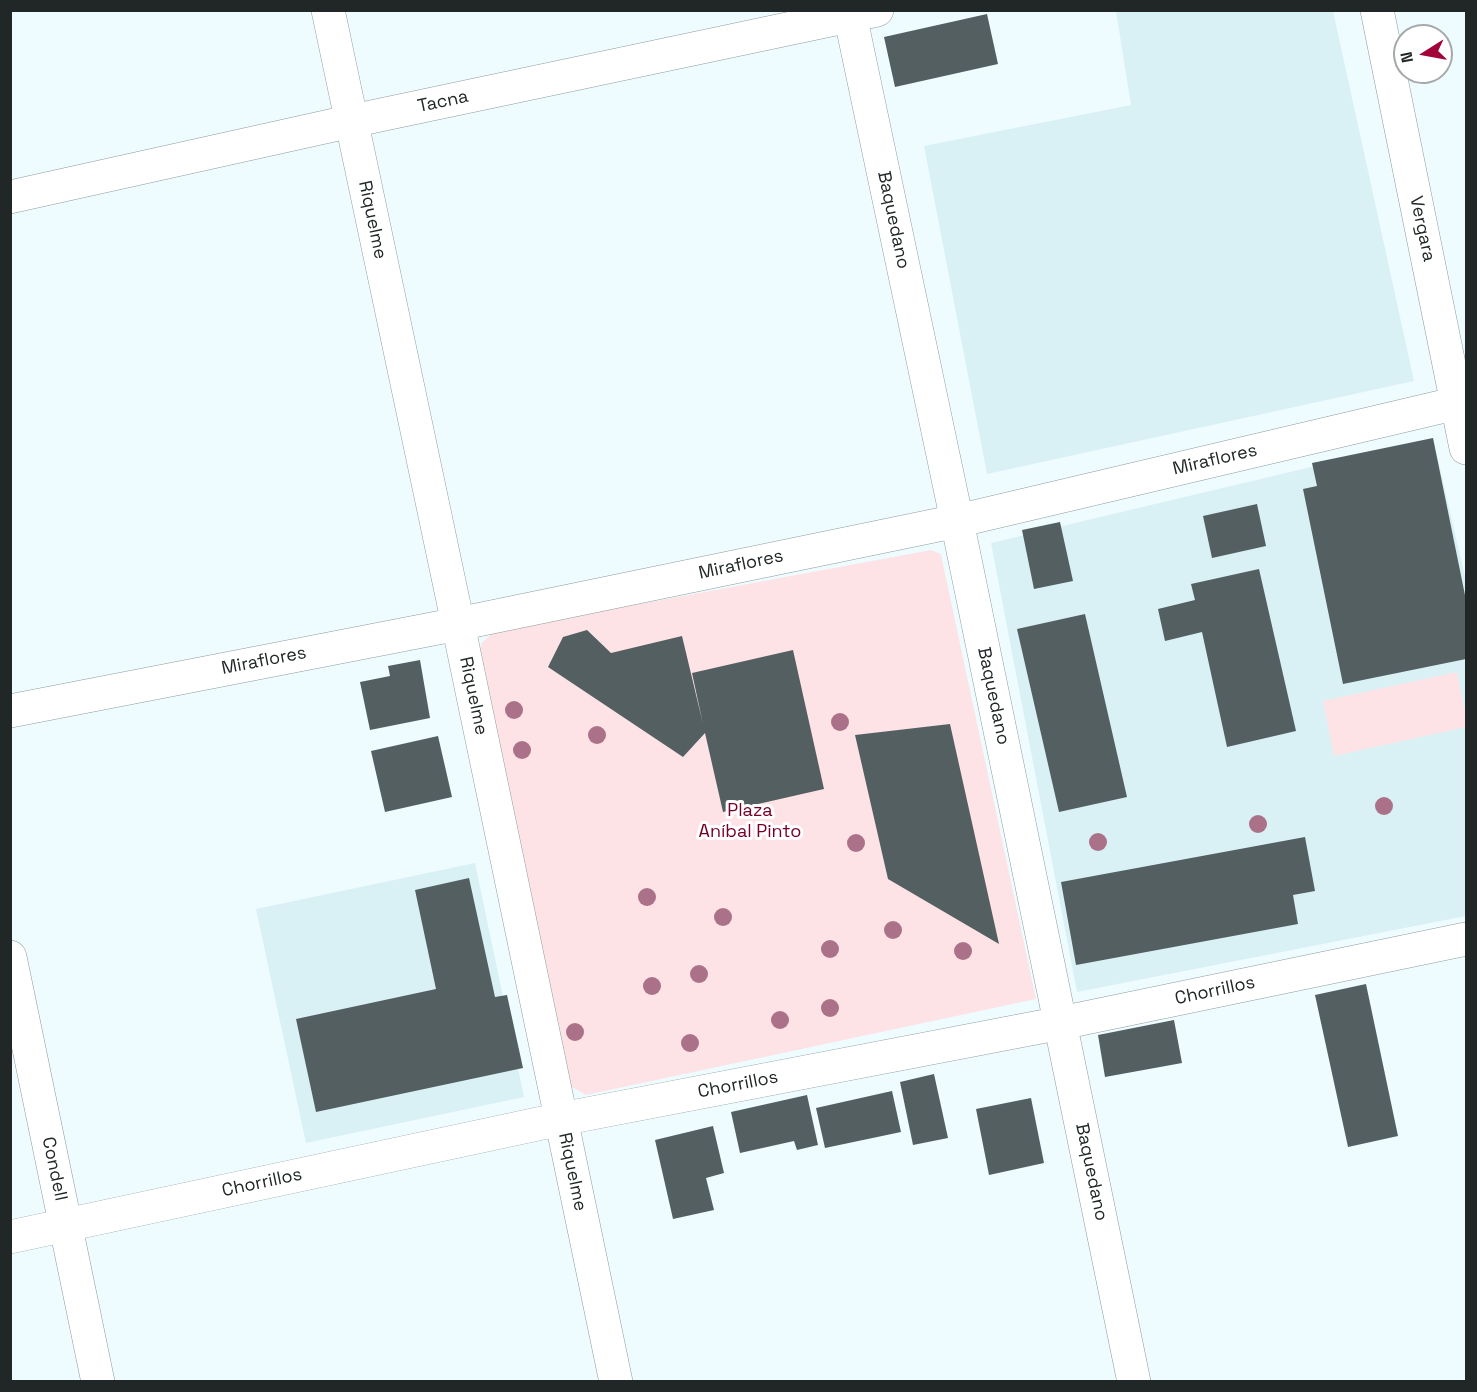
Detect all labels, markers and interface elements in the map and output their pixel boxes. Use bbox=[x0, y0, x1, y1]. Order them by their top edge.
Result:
north arrow bbox=[1393, 24, 1453, 84]
text: N bbox=[1395, 50, 1418, 64]
street label: Tacna bbox=[416, 86, 470, 118]
street label: Baquedano bbox=[872, 169, 914, 271]
street label: Riquelme bbox=[353, 179, 391, 261]
street label: Vergara bbox=[1405, 194, 1439, 264]
street label: Miraflores bbox=[1171, 440, 1259, 480]
street label: Miraflores bbox=[697, 546, 785, 584]
street label: Miraflores bbox=[220, 642, 308, 680]
street label: Baquedano bbox=[972, 645, 1014, 747]
street label: Riquelme bbox=[454, 655, 492, 737]
park label: Plaza Aníbal Pinto bbox=[699, 800, 801, 842]
street label: Chorrillos bbox=[1173, 972, 1257, 1010]
street label: Chorrillos bbox=[696, 1067, 780, 1103]
street label: Baquedano bbox=[1070, 1121, 1112, 1223]
street label: Riquelme bbox=[553, 1131, 591, 1213]
street label: Condell bbox=[37, 1135, 71, 1203]
street label: Chorrillos bbox=[220, 1164, 304, 1202]

